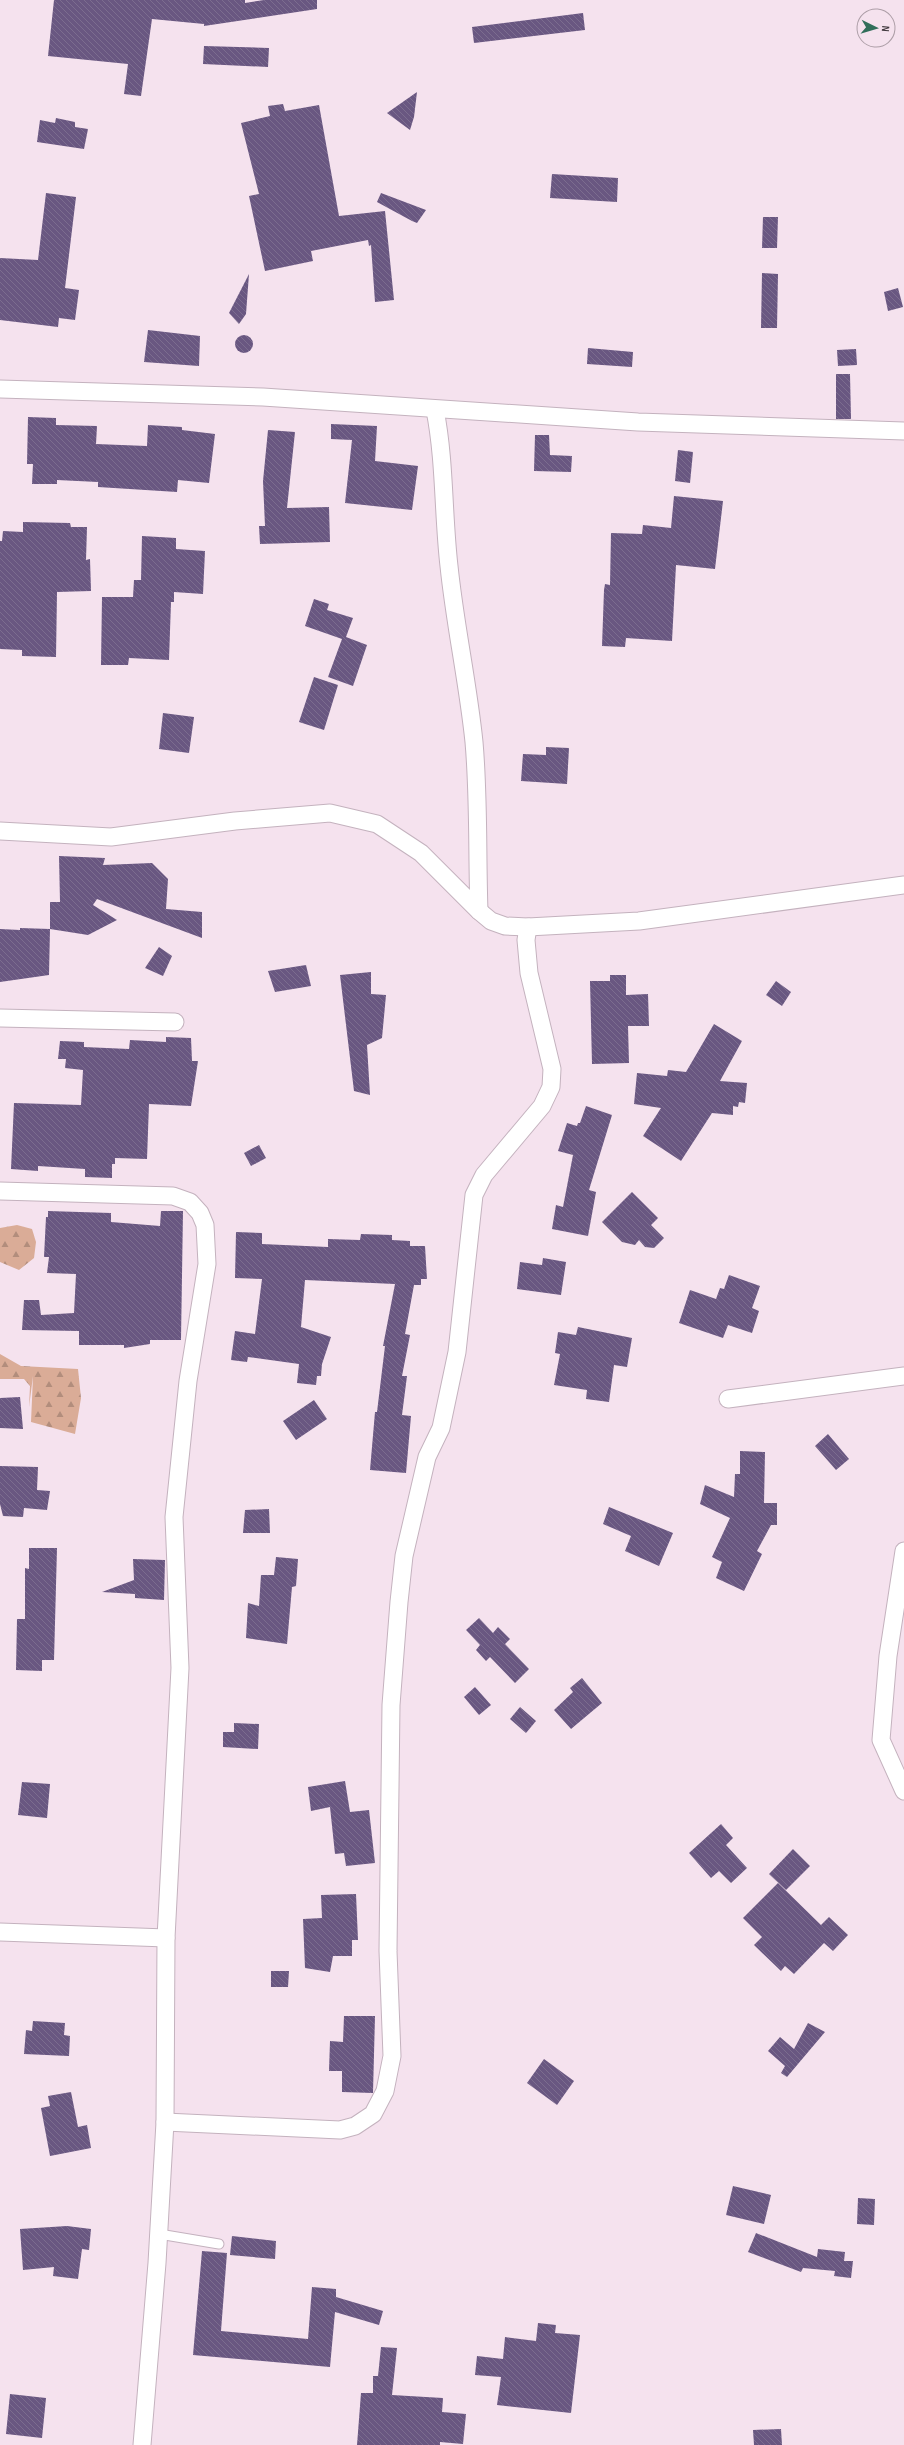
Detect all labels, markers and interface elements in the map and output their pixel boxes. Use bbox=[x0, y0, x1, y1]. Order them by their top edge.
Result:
north arrow bbox=[856, 8, 896, 48]
text: N bbox=[879, 25, 892, 32]

